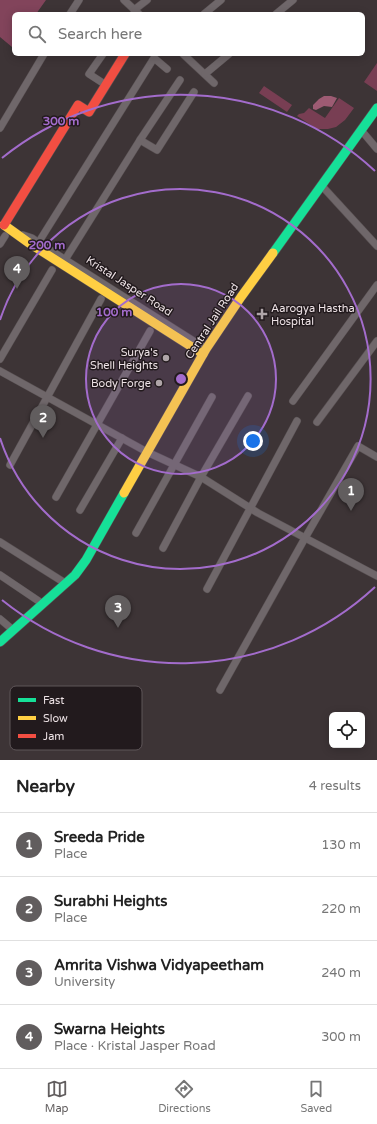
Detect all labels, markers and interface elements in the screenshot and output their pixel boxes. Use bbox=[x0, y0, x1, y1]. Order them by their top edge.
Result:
search box bbox=[12, 12, 365, 56]
icon: search bbox=[26, 23, 48, 45]
text: Search here bbox=[58, 25, 142, 43]
text: 300 m bbox=[43, 114, 79, 128]
text: 200 m bbox=[29, 238, 65, 252]
street label: Kristal Jasper Road bbox=[84, 253, 175, 319]
pin: 4 bbox=[4, 256, 30, 289]
street label: Central Jail Road bbox=[183, 281, 241, 361]
place label: Aarogya Hastha Hospital bbox=[271, 302, 355, 328]
text: 100 m bbox=[96, 305, 132, 319]
marker: Aarogya Hastha Hospital bbox=[256, 308, 268, 320]
place label: Surya's Shell Heights bbox=[90, 346, 158, 372]
marker: Surya's Shell Heights bbox=[161, 353, 171, 363]
centre of rings bbox=[174, 372, 188, 386]
place label: Body Forge bbox=[91, 377, 151, 390]
marker: Body Forge bbox=[154, 378, 164, 388]
pin: 2 bbox=[30, 405, 56, 438]
your location bbox=[243, 431, 263, 451]
pin: 1 bbox=[338, 478, 364, 511]
pin: 3 bbox=[105, 595, 131, 628]
legend bbox=[10, 686, 142, 750]
text: Fast bbox=[43, 694, 64, 707]
text: Slow bbox=[43, 712, 68, 725]
map controls bbox=[329, 712, 365, 748]
button: locate bbox=[329, 712, 365, 748]
text: Jam bbox=[43, 730, 64, 743]
text: Nearby bbox=[16, 776, 75, 797]
text: 4 results bbox=[309, 778, 361, 794]
text: Sreeda Pride bbox=[54, 828, 145, 846]
text: 1 bbox=[25, 837, 33, 853]
text: 130 m bbox=[321, 837, 361, 853]
text: Place bbox=[54, 846, 87, 862]
text: Surabhi Heights bbox=[54, 892, 167, 910]
text: 2 bbox=[25, 901, 33, 917]
text: 220 m bbox=[321, 901, 361, 917]
text: Place bbox=[54, 910, 87, 926]
text: Amrita Vishwa Vidyapeetham bbox=[54, 956, 264, 974]
text: 3 bbox=[25, 965, 33, 981]
text: 240 m bbox=[321, 965, 361, 981]
text: University bbox=[54, 974, 115, 990]
text: Swarna Heights bbox=[54, 1020, 165, 1038]
text: 4 bbox=[25, 1029, 33, 1045]
text: 300 m bbox=[321, 1029, 361, 1045]
text: Place · Kristal Jasper Road bbox=[54, 1038, 216, 1054]
tab: Map bbox=[45, 1078, 69, 1115]
tab: Directions bbox=[158, 1078, 211, 1115]
tab: Saved bbox=[300, 1078, 332, 1115]

